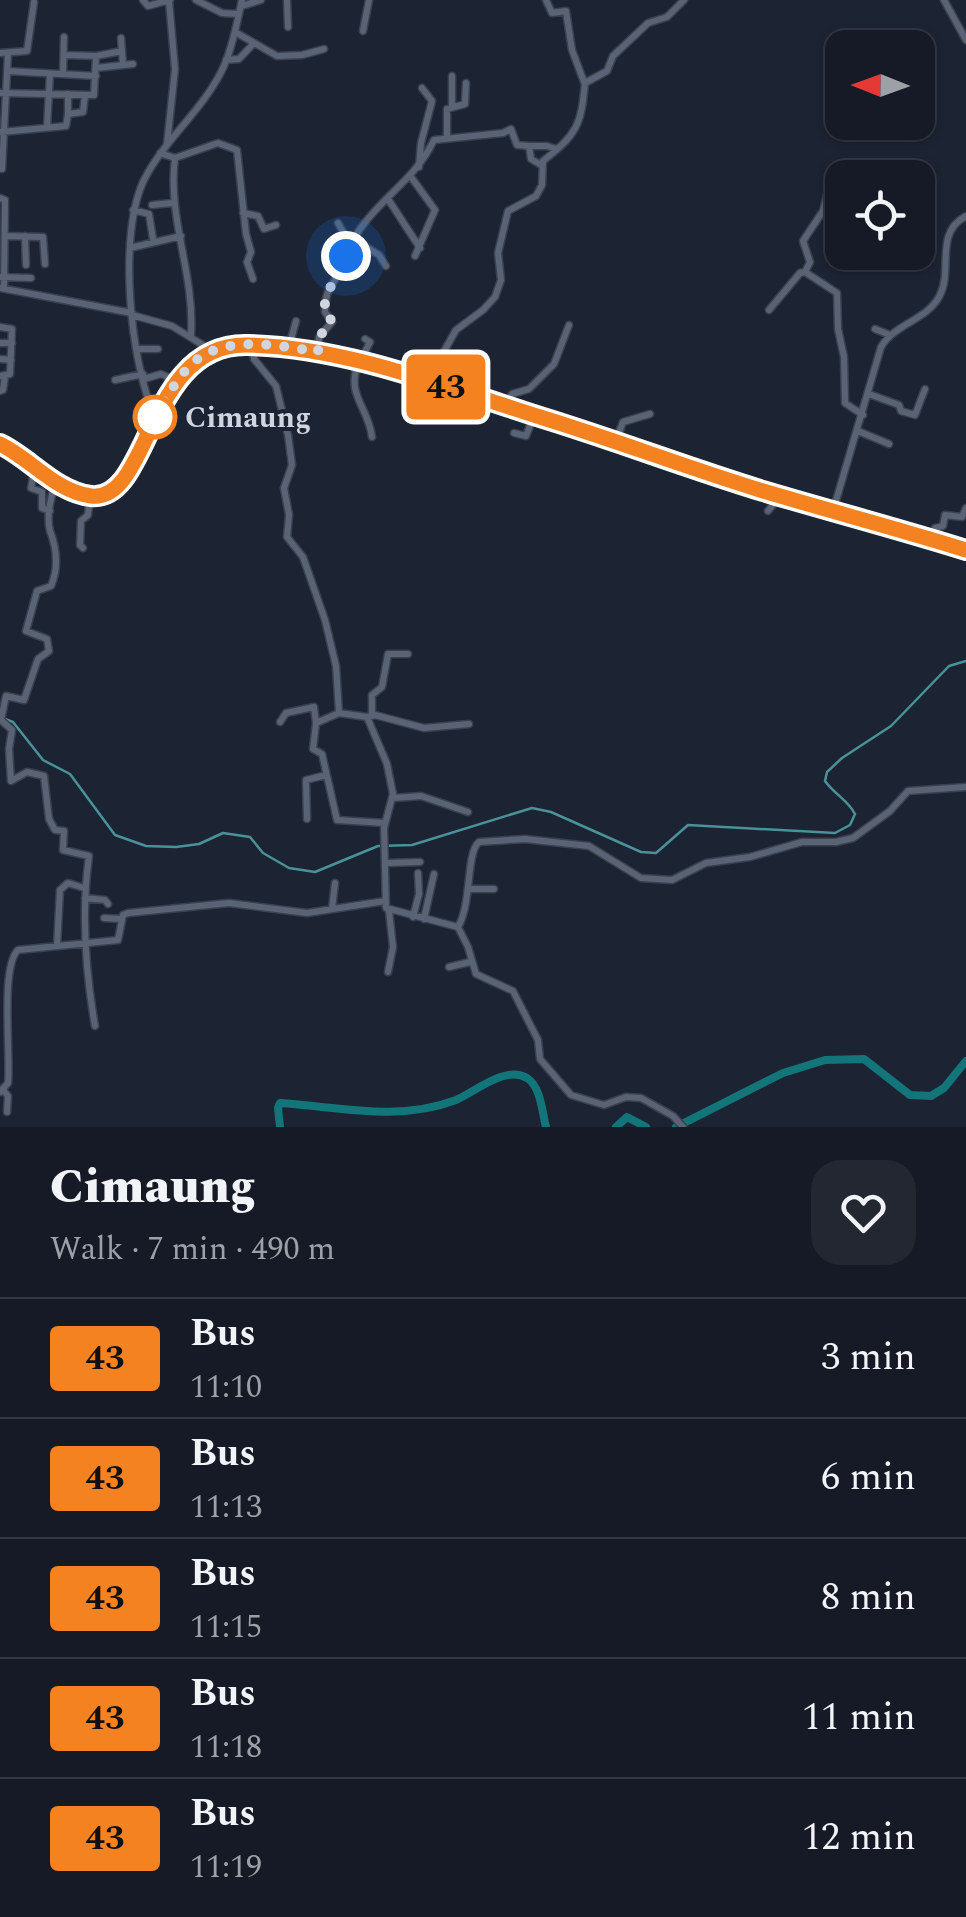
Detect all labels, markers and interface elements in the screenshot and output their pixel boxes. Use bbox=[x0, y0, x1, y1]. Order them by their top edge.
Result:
north arrow bbox=[825, 30, 935, 140]
map controls bbox=[825, 30, 935, 270]
button: locate bbox=[825, 160, 935, 270]
your location bbox=[321, 231, 371, 281]
line badge: 43 bbox=[401, 354, 491, 420]
text: 43 bbox=[426, 361, 466, 414]
place label: Cimaung bbox=[185, 395, 311, 441]
marker: Cimaung bbox=[134, 396, 176, 438]
text: Cimaung bbox=[50, 1151, 256, 1224]
button: heart bbox=[811, 1160, 916, 1265]
text: Walk · 7 min · 490 m bbox=[50, 1225, 335, 1274]
text: Bus bbox=[190, 1305, 256, 1363]
text: 3 min bbox=[821, 1329, 916, 1387]
text: 43 bbox=[85, 1332, 125, 1385]
text: 11:10 bbox=[190, 1363, 262, 1412]
text: Bus bbox=[190, 1425, 256, 1483]
text: 6 min bbox=[821, 1449, 916, 1507]
text: 43 bbox=[85, 1452, 125, 1505]
text: 11:13 bbox=[190, 1483, 262, 1532]
text: Bus bbox=[190, 1545, 256, 1603]
text: 8 min bbox=[821, 1569, 916, 1627]
text: 43 bbox=[85, 1572, 125, 1625]
text: 11:15 bbox=[190, 1603, 262, 1652]
text: Bus bbox=[190, 1665, 256, 1723]
text: 11 min bbox=[802, 1689, 916, 1747]
text: 43 bbox=[85, 1692, 125, 1745]
text: 11:18 bbox=[190, 1723, 262, 1772]
text: Bus bbox=[190, 1785, 256, 1843]
text: 12 min bbox=[802, 1809, 916, 1867]
text: 43 bbox=[85, 1812, 125, 1865]
text: 11:19 bbox=[190, 1843, 262, 1892]

